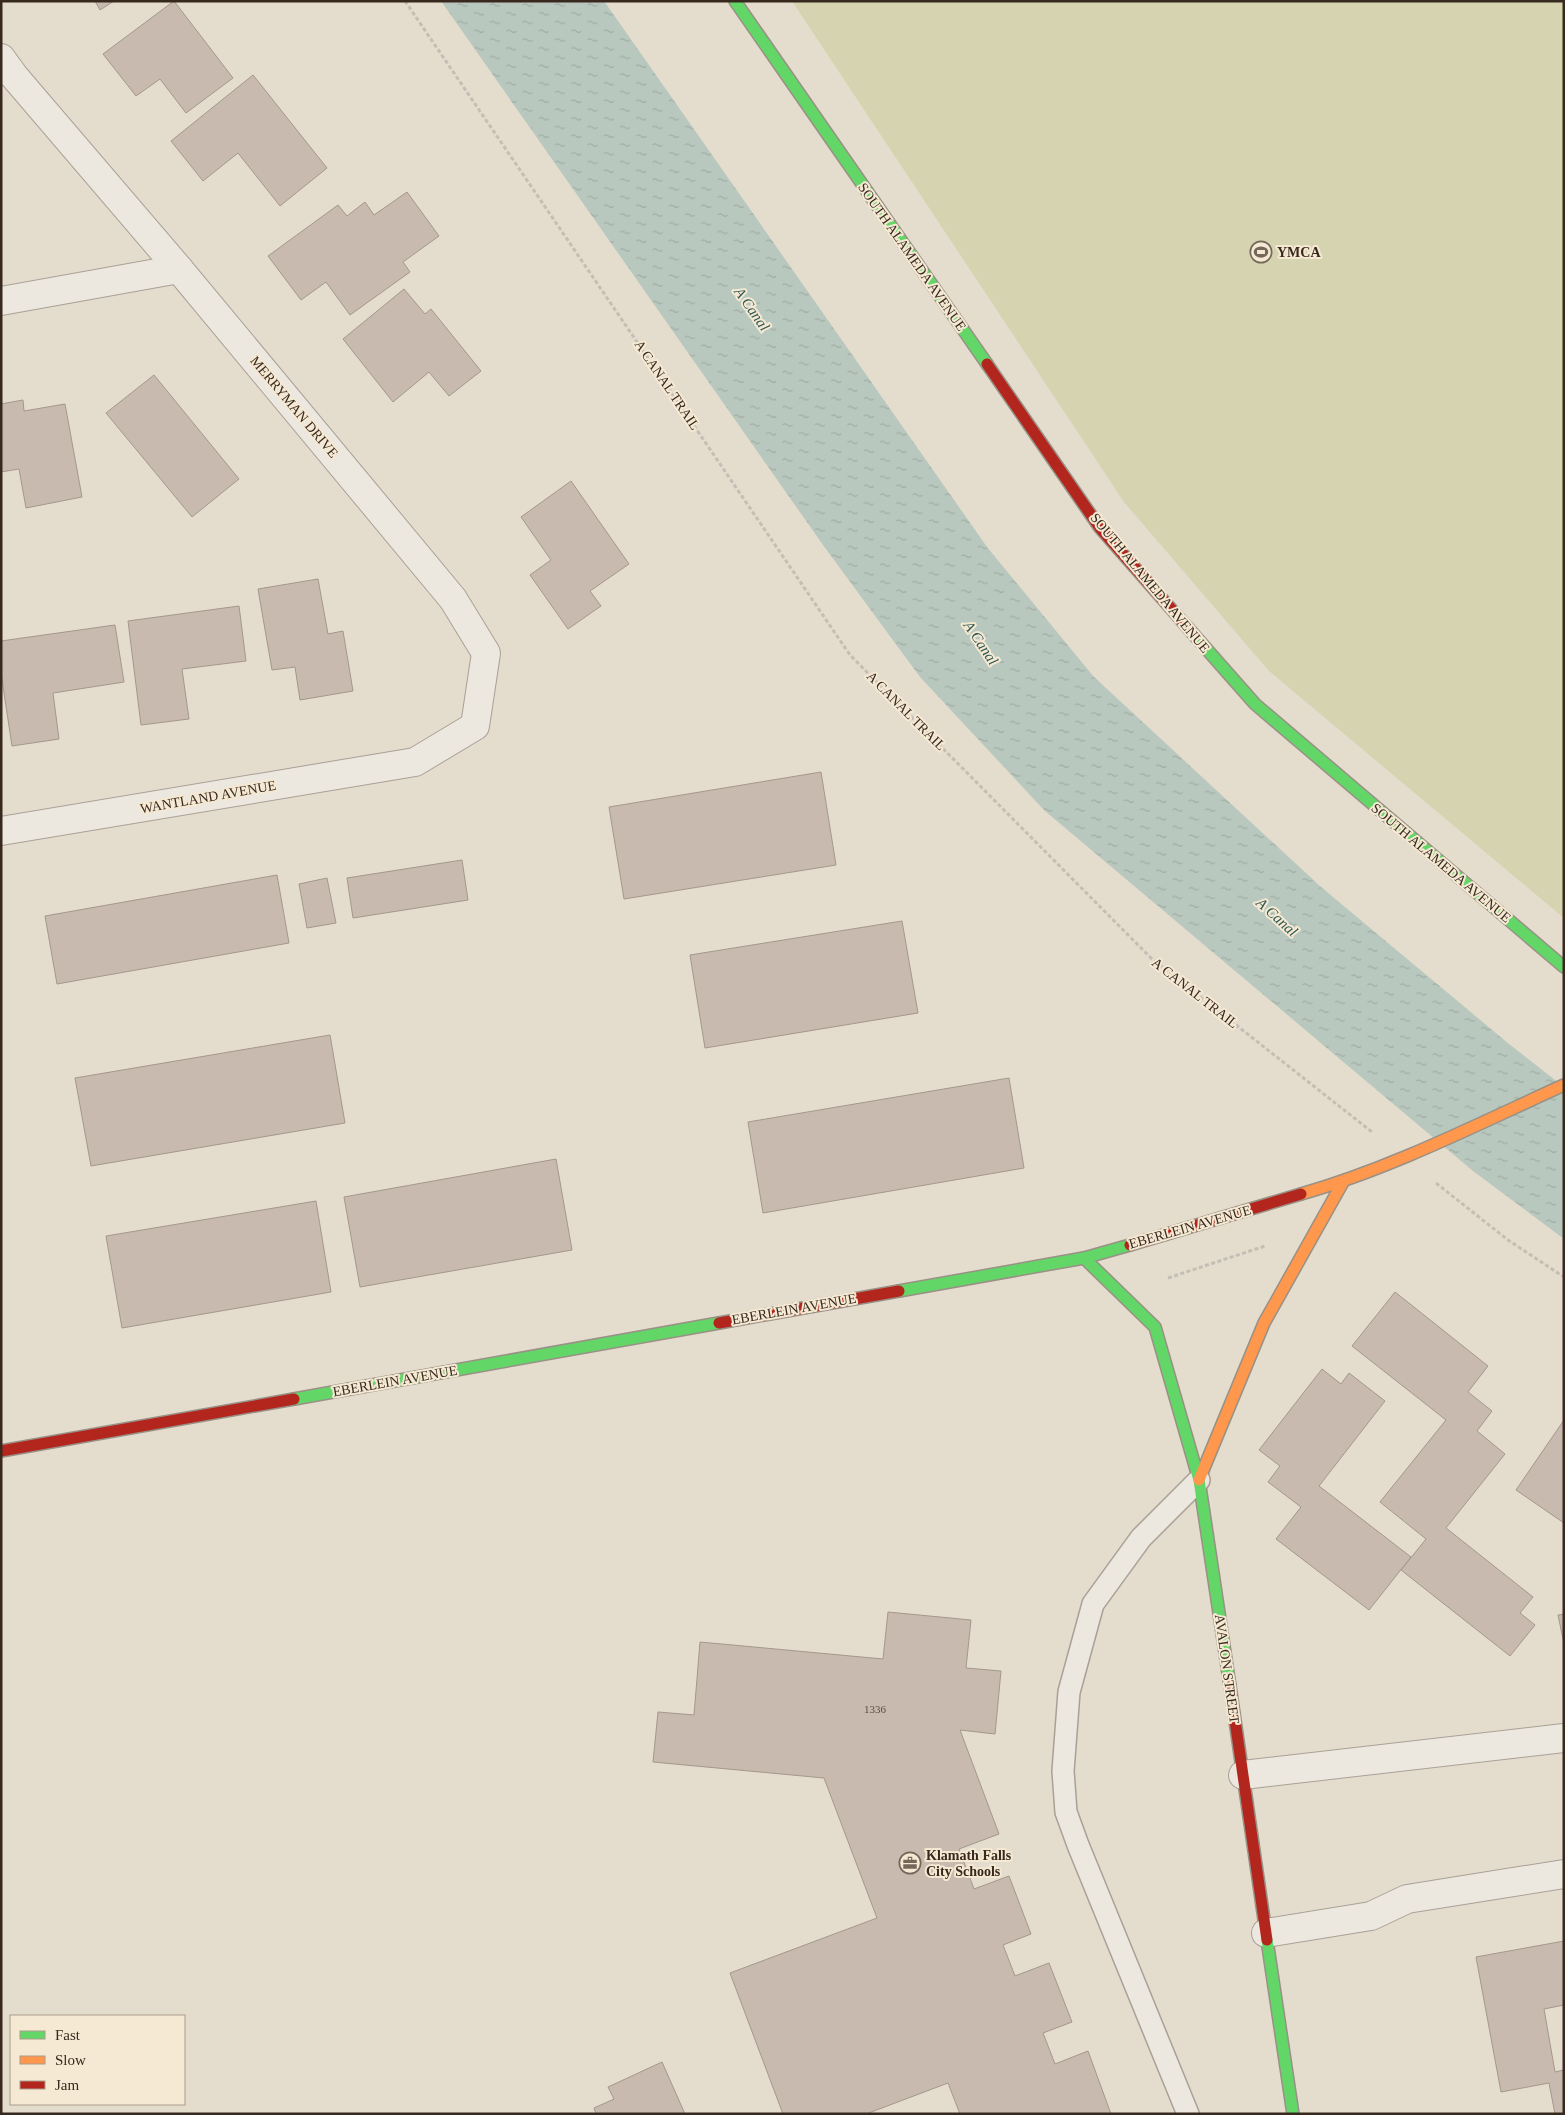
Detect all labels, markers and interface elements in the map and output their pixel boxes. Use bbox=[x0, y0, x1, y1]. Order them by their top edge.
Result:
street label: SOUTH ALAMEDA AVENUE bbox=[855, 180, 969, 334]
sports icon: YMCA bbox=[1249, 240, 1273, 264]
place label: YMCA bbox=[1277, 245, 1321, 260]
water label: A Canal bbox=[731, 283, 773, 334]
street label: A CANAL TRAIL bbox=[631, 337, 703, 433]
street label: MERRYMAN DRIVE bbox=[247, 353, 341, 461]
street label: SOUTH ALAMEDA AVENUE bbox=[1087, 510, 1213, 656]
water label: A Canal bbox=[960, 617, 1001, 668]
street label: A CANAL TRAIL bbox=[864, 669, 948, 753]
street label: WANTLAND AVENUE bbox=[139, 778, 277, 816]
street label: SOUTH ALAMEDA AVENUE bbox=[1368, 800, 1514, 926]
water label: A Canal bbox=[1253, 894, 1301, 939]
street label: A CANAL TRAIL bbox=[1149, 955, 1241, 1031]
street label: EBERLEIN AVENUE bbox=[1127, 1202, 1253, 1252]
street label: EBERLEIN AVENUE bbox=[731, 1291, 857, 1327]
street label: EBERLEIN AVENUE bbox=[332, 1363, 458, 1399]
street label: AVALON STREET bbox=[1212, 1613, 1242, 1725]
house number: 1336 bbox=[864, 1703, 887, 1715]
place label: Klamath Falls City Schools bbox=[926, 1848, 1012, 1879]
office icon: Klamath Falls City Schools bbox=[898, 1851, 922, 1875]
legend bbox=[10, 2015, 185, 2105]
text: Fast bbox=[55, 2027, 81, 2043]
text: Slow bbox=[55, 2052, 86, 2068]
text: Jam bbox=[55, 2077, 79, 2093]

